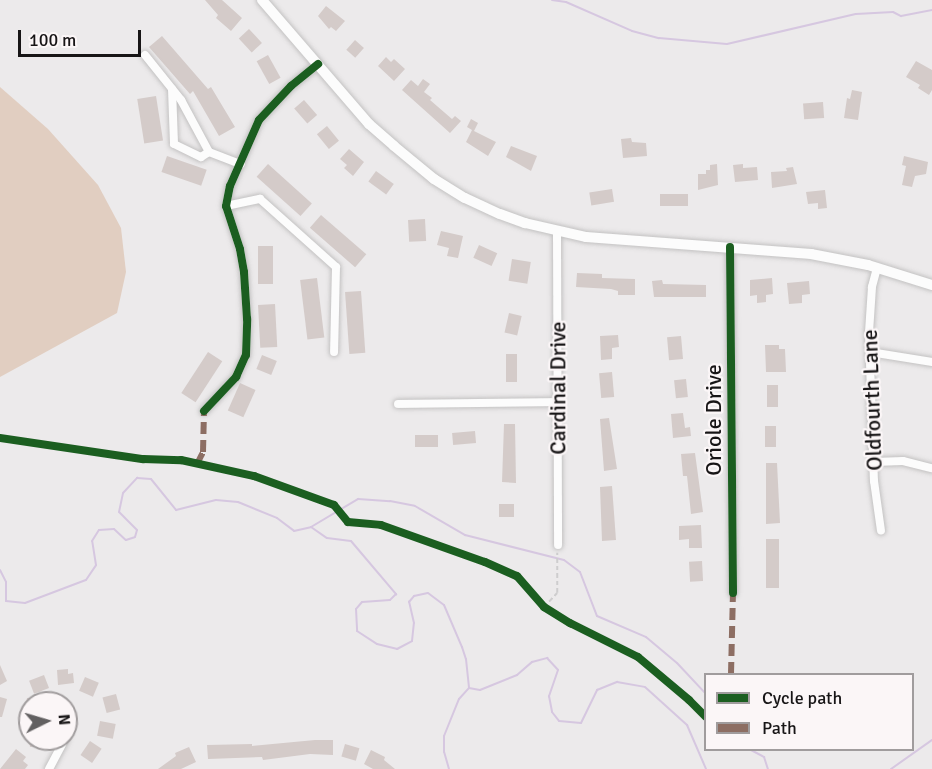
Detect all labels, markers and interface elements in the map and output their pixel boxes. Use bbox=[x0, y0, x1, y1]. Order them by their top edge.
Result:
scale bar bbox=[21, 18, 144, 56]
text: 100 m bbox=[29, 29, 76, 51]
street label: Cardinal Drive bbox=[545, 321, 571, 455]
street label: Oldfourth Lane bbox=[856, 329, 888, 471]
street label: Oriole Drive bbox=[701, 364, 727, 476]
legend bbox=[704, 673, 914, 751]
text: Cycle path bbox=[762, 687, 842, 709]
north arrow bbox=[18, 691, 78, 751]
text: N bbox=[53, 713, 74, 726]
text: Path bbox=[762, 717, 797, 739]

